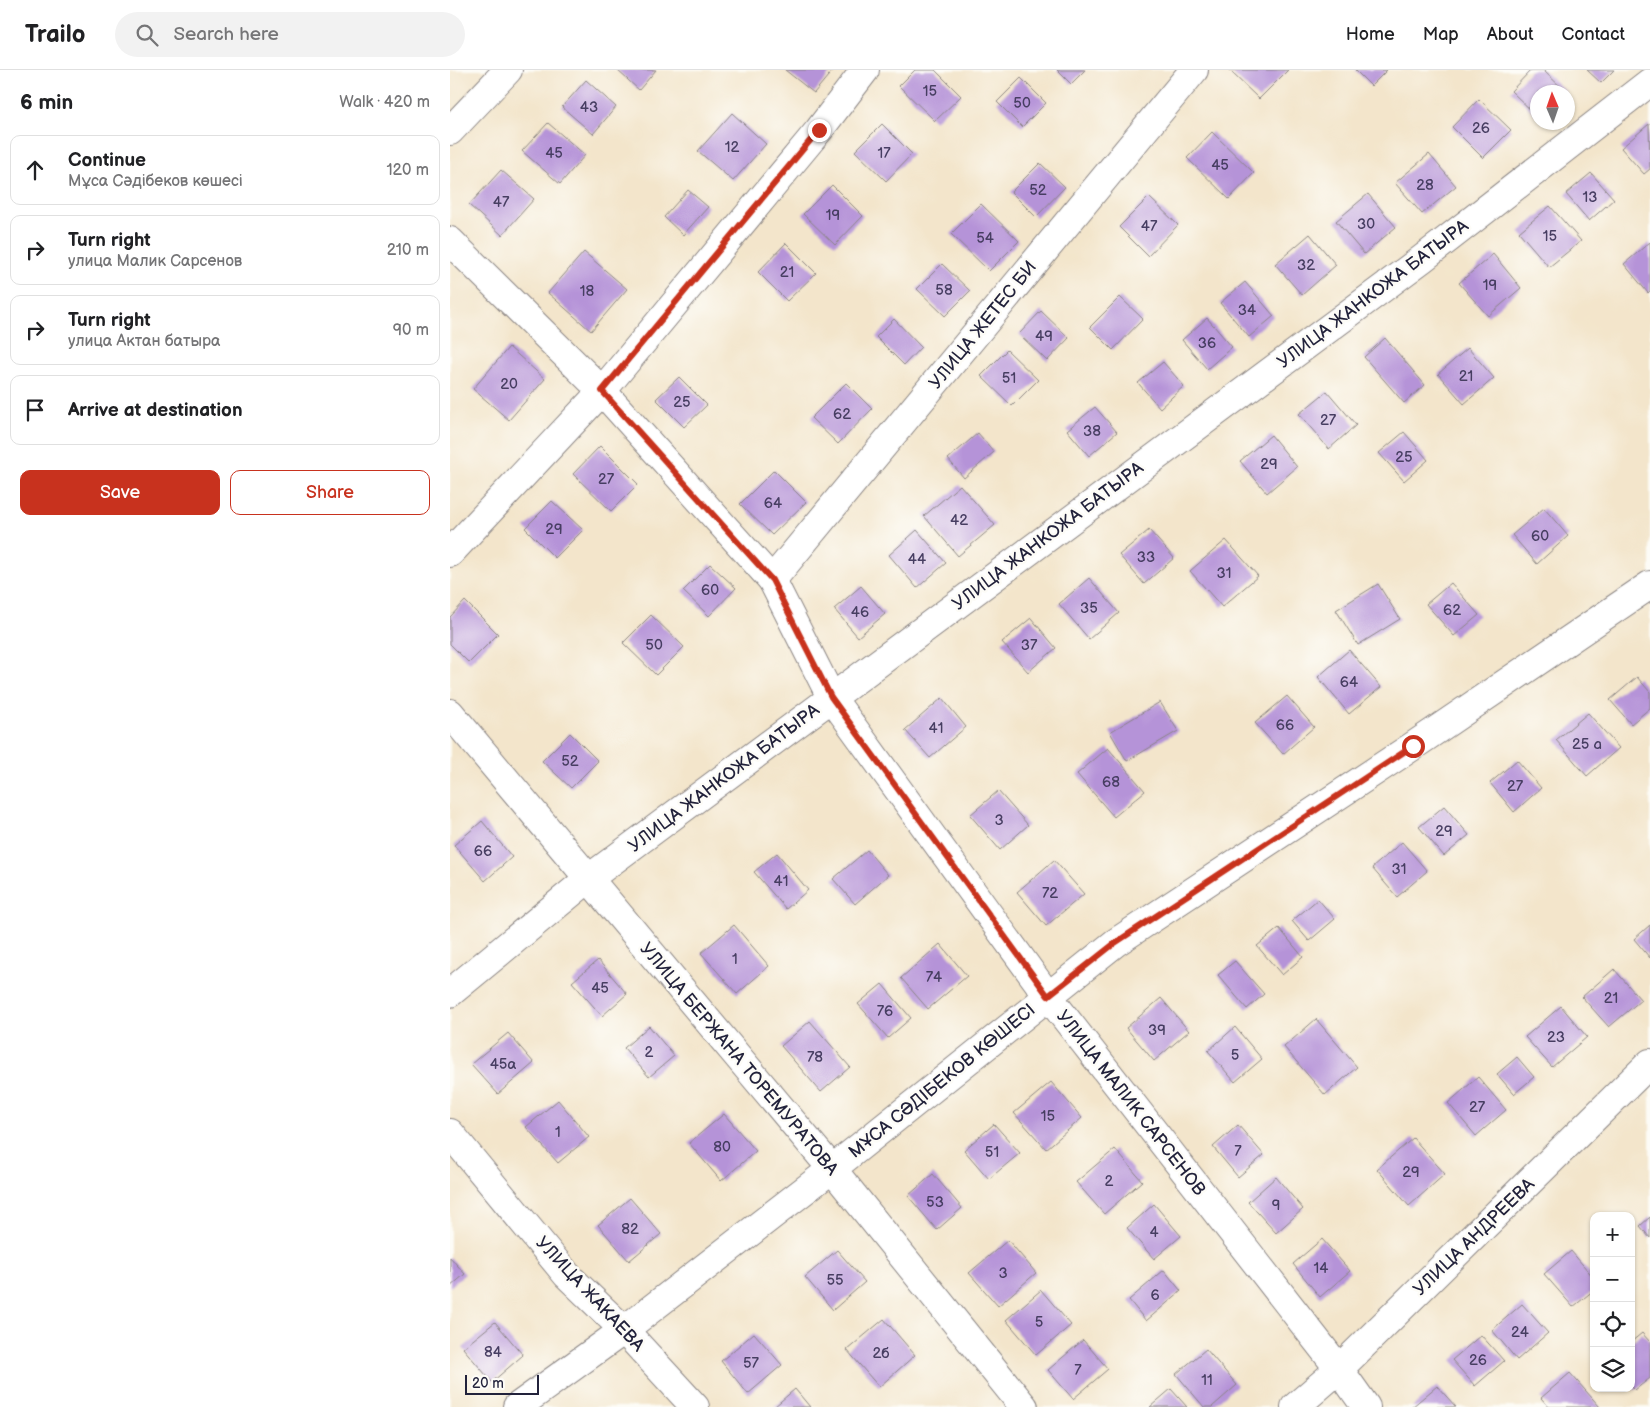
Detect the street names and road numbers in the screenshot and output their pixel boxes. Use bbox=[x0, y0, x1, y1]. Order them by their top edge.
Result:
street label: УЛИЦА ЖАНКОЖА БАТЫРА bbox=[1273, 215, 1473, 373]
street label: УЛИЦА ЖЕТЕС БИ bbox=[925, 257, 1041, 393]
street label: УЛИЦА ЖАНКОЖА БАТЫРА bbox=[948, 457, 1148, 615]
street label: УЛИЦА ЖАНКОЖА БАТЫРА bbox=[624, 699, 824, 857]
street label: УЛИЦА БЕРЖАНА ТОРЕМУРАТОВА bbox=[636, 939, 843, 1180]
street label: МҰСА СӘДІБЕКОВ КӨШЕСІ bbox=[845, 999, 1039, 1163]
street label: УЛИЦА МАЛИК САРСЕНОВ bbox=[1052, 1006, 1210, 1200]
street label: УЛИЦА АНДРЕЕВА bbox=[1409, 1174, 1539, 1300]
street label: УЛИЦА ЖАКАЕВА bbox=[531, 1232, 649, 1356]

